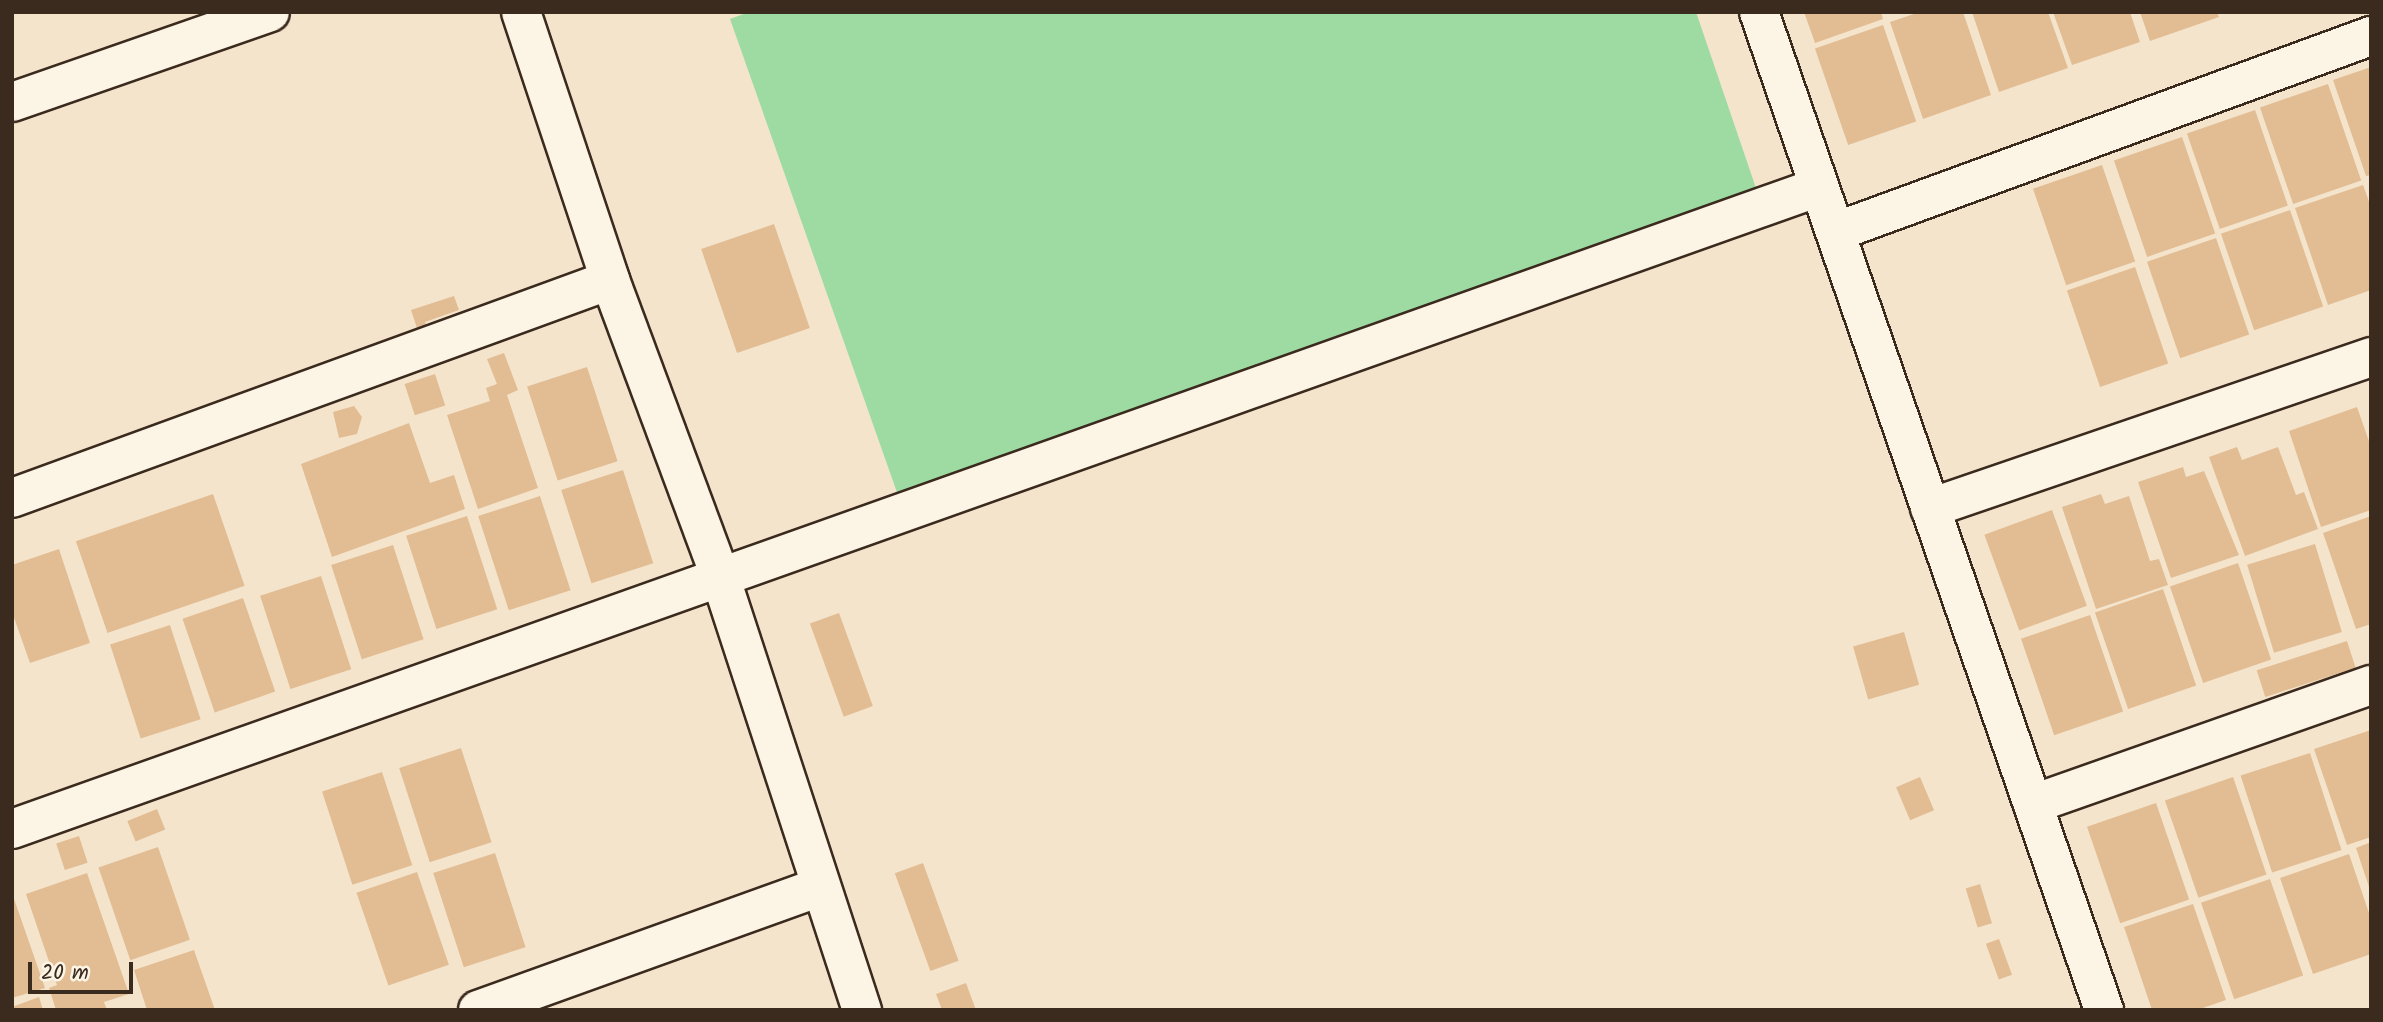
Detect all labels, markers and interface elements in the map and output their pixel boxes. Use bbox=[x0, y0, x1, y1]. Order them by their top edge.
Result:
scale bar bbox=[32, 948, 136, 992]
text: 20 m bbox=[41, 957, 89, 990]

